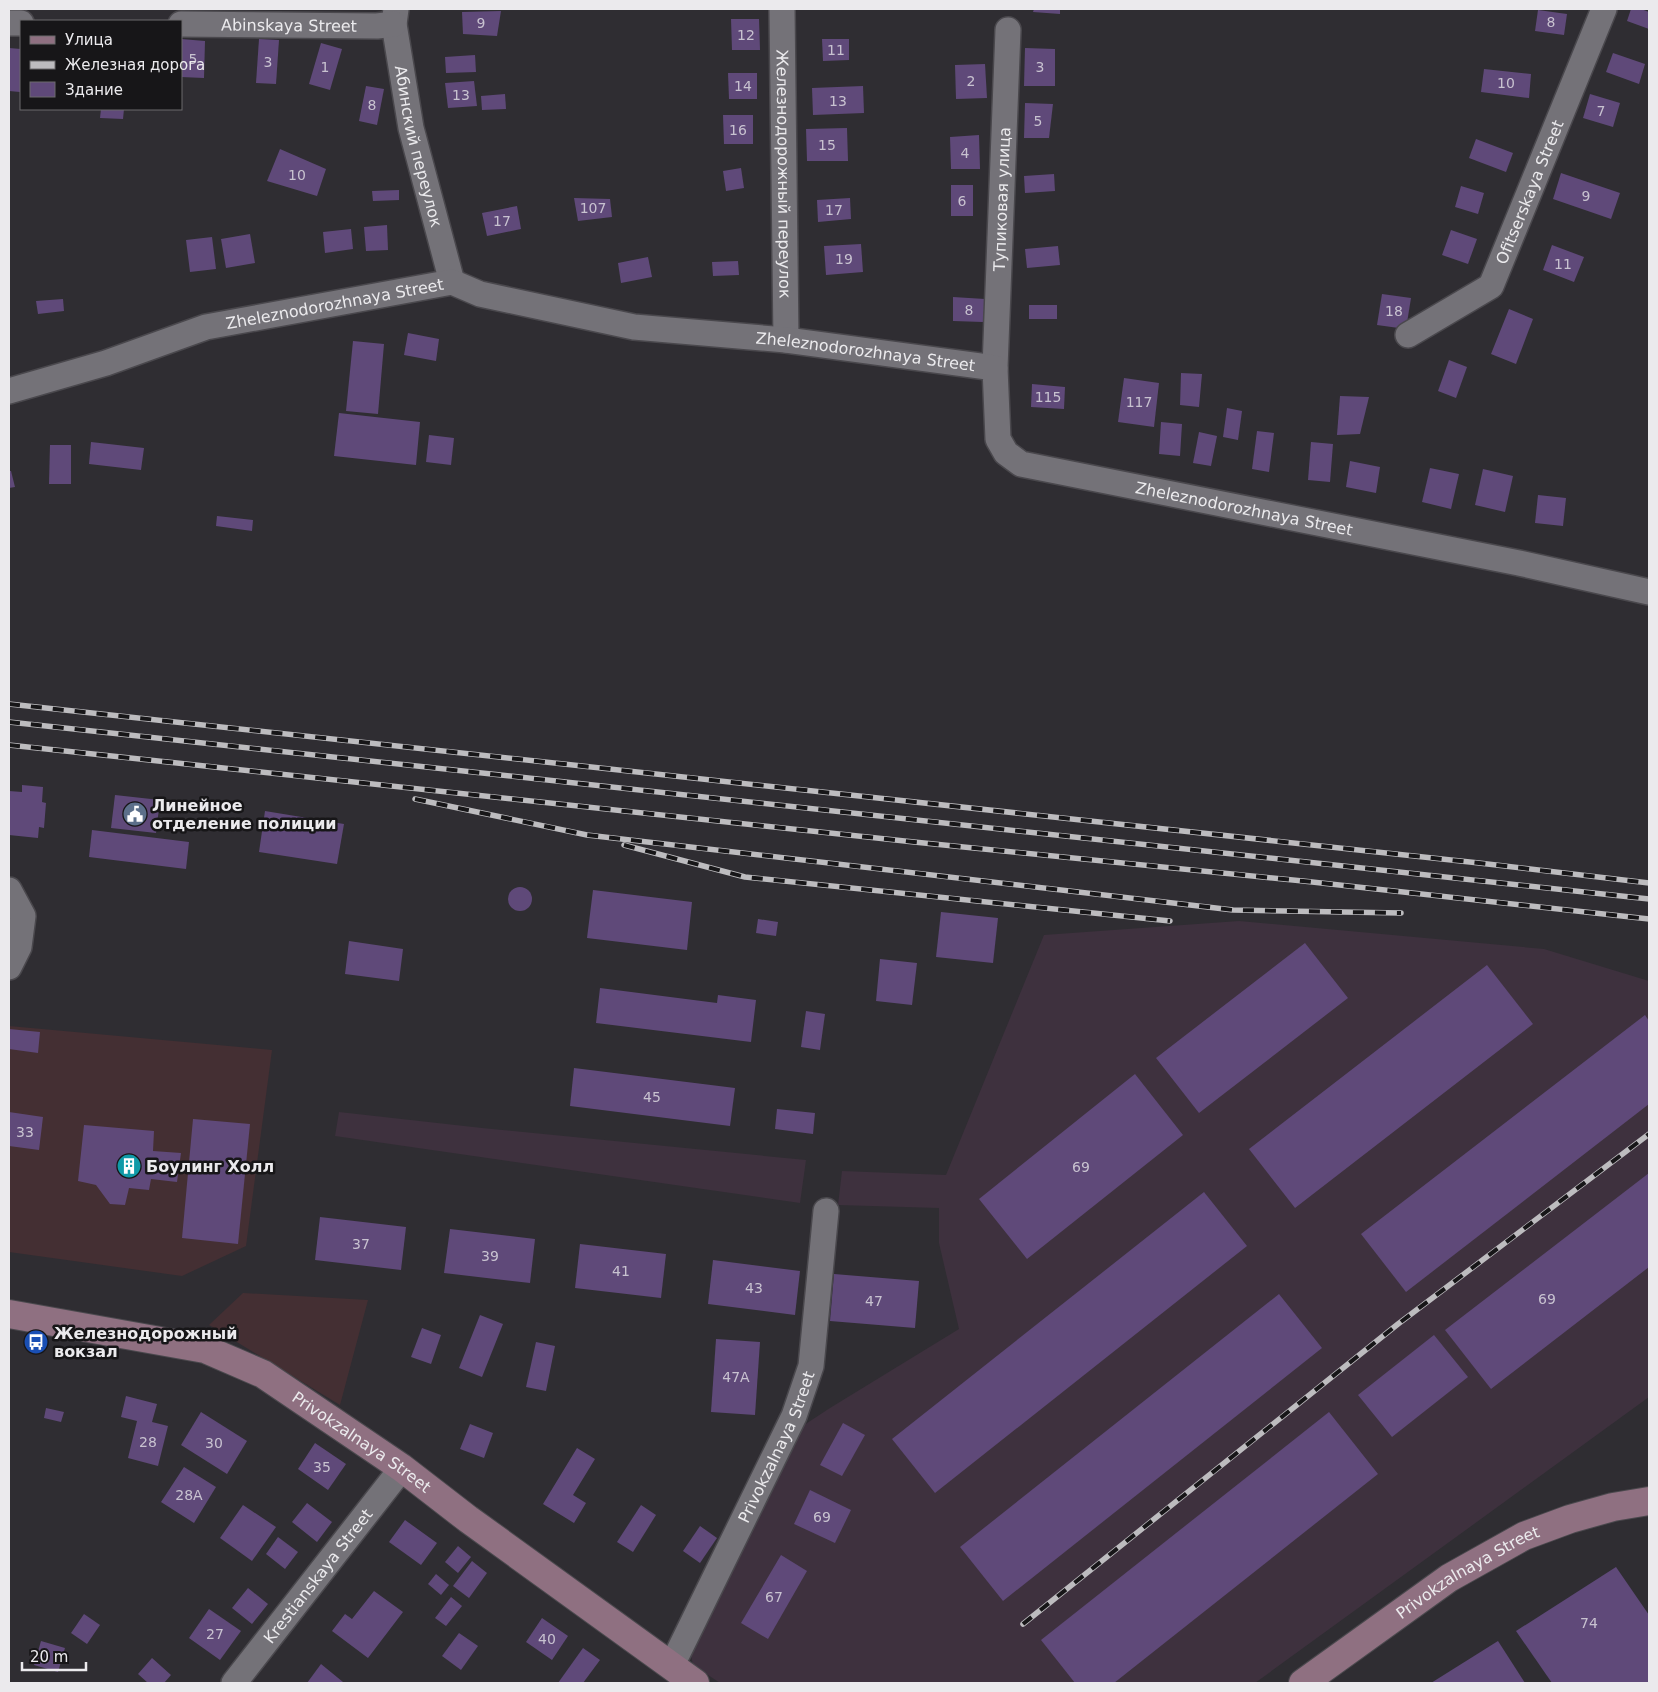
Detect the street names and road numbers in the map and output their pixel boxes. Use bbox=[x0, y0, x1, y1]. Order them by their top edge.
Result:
street label: Abinskaya Street bbox=[221, 15, 357, 35]
street label: Железнодорожный переулок bbox=[773, 49, 795, 299]
street label: Абинский переулок bbox=[391, 64, 447, 230]
street label: Ofitserskaya Street bbox=[1492, 117, 1567, 267]
street label: Тупиковая улица bbox=[989, 127, 1014, 273]
street label: Zheleznodorozhnaya Street bbox=[224, 274, 445, 333]
street label: Zheleznodorozhnaya Street bbox=[755, 328, 976, 375]
street label: Zheleznodorozhnaya Street bbox=[1134, 477, 1354, 539]
street label: Privokzalnaya Street bbox=[734, 1368, 818, 1526]
street label: Privokzalnaya Street bbox=[289, 1387, 435, 1496]
street label: Krestianskaya Street bbox=[259, 1505, 376, 1647]
street label: Privokzalnaya Street bbox=[1392, 1522, 1542, 1623]

